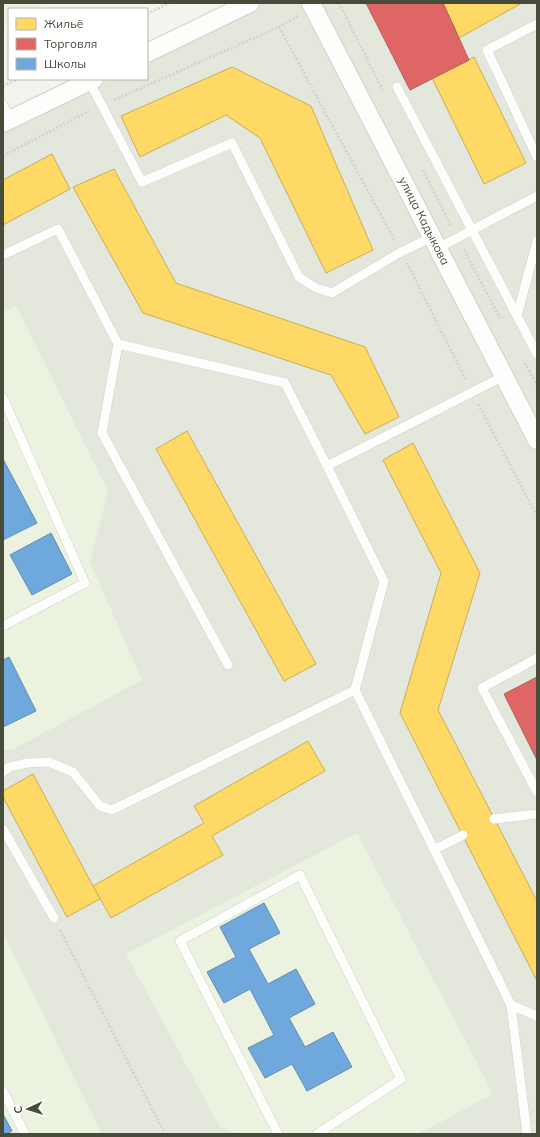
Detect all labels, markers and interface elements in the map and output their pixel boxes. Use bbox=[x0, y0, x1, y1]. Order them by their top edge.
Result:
legend bbox=[8, 8, 148, 80]
text: Жильё bbox=[44, 16, 84, 31]
text: Торговля bbox=[44, 36, 97, 51]
text: Школы bbox=[44, 56, 86, 71]
street label: улица Кадыкова bbox=[396, 174, 453, 267]
north arrow bbox=[8, 1089, 48, 1129]
text: С bbox=[11, 1105, 25, 1114]

